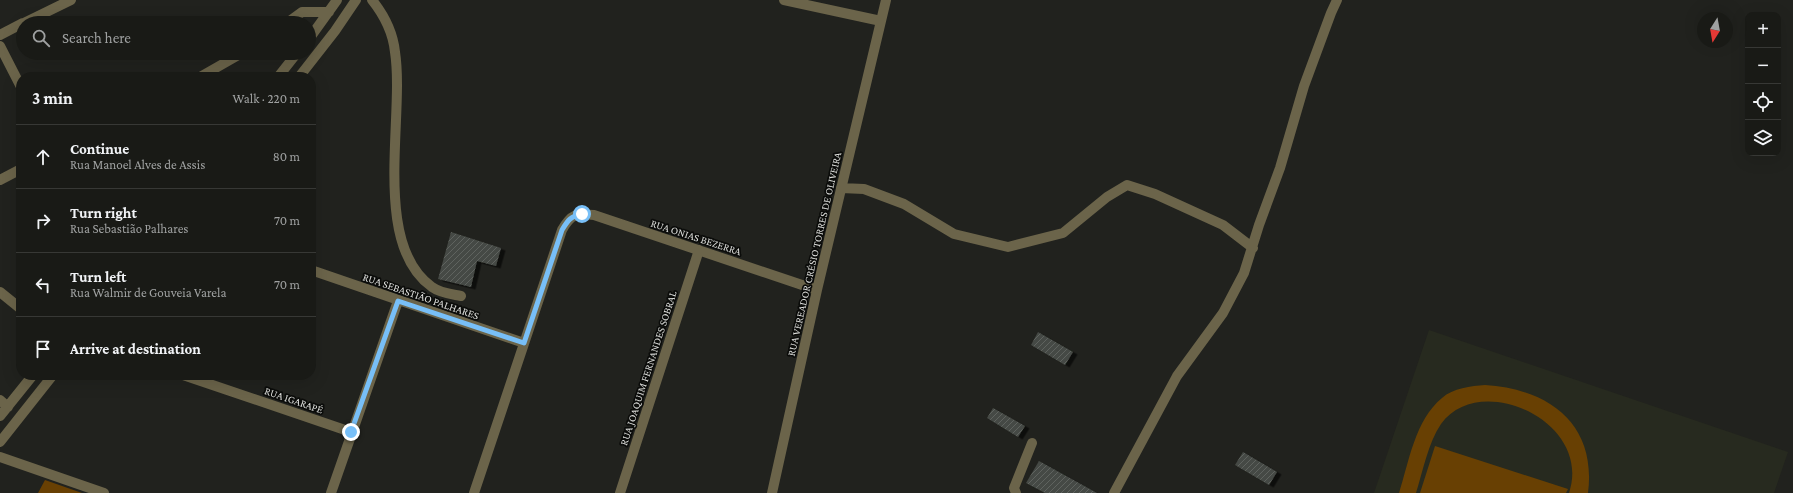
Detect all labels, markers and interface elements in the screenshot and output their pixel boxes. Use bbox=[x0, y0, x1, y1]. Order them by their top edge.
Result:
north arrow bbox=[1697, 12, 1733, 48]
map controls bbox=[1745, 12, 1781, 156]
button: + bbox=[1745, 12, 1781, 48]
search box bbox=[16, 16, 316, 60]
icon: search bbox=[30, 27, 52, 49]
text: Search here bbox=[62, 30, 131, 46]
button: − bbox=[1745, 48, 1781, 84]
button: locate bbox=[1745, 84, 1781, 120]
text: 3 min bbox=[32, 89, 73, 108]
text: Walk · 220 m bbox=[232, 91, 300, 106]
button: layers bbox=[1745, 120, 1781, 156]
text: Continue bbox=[70, 141, 129, 157]
icon: ahead bbox=[32, 146, 54, 168]
text: 80 m bbox=[273, 149, 300, 164]
street label: RUA VEREADOR CRÉSIO TORRES DE OLIVEIRA bbox=[785, 150, 844, 357]
text: Rua Manoel Alves de Assis bbox=[70, 157, 205, 172]
text: Turn right bbox=[70, 205, 137, 221]
route start bbox=[573, 205, 591, 223]
icon: right bbox=[32, 210, 54, 232]
text: 70 m bbox=[274, 213, 300, 228]
street label: RUA ONIAS BEZERRA bbox=[649, 217, 743, 258]
text: Rua Sebastião Palhares bbox=[70, 221, 188, 236]
text: Turn left bbox=[70, 269, 126, 285]
street label: RUA SEBASTIÃO PALHARES bbox=[361, 270, 481, 322]
icon: left bbox=[32, 274, 54, 296]
text: 70 m bbox=[274, 277, 300, 292]
text: Rua Walmir de Gouveia Varela bbox=[70, 285, 226, 300]
street label: RUA JOAQUIM FERNANDES SOBRAL bbox=[617, 289, 680, 447]
icon: arrive bbox=[32, 338, 54, 360]
text: Arrive at destination bbox=[70, 341, 201, 357]
street label: RUA IGARAPÉ bbox=[263, 384, 325, 416]
route end bbox=[342, 423, 360, 441]

